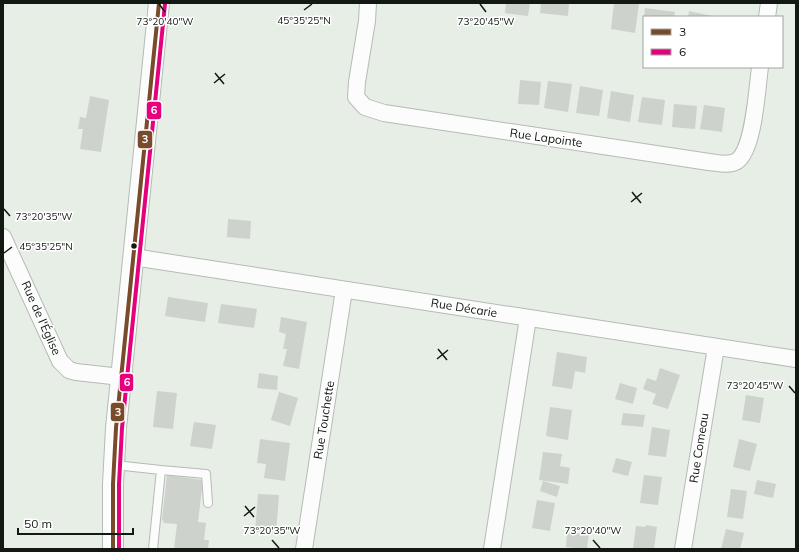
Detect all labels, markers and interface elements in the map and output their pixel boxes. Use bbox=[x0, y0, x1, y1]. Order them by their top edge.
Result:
text: 45°35'25"N bbox=[277, 14, 331, 27]
text: 73°20'40"W bbox=[137, 15, 193, 28]
text: 73°20'45"W bbox=[458, 15, 514, 28]
legend bbox=[643, 16, 783, 68]
text: 3 bbox=[679, 24, 686, 39]
text: 6 bbox=[679, 44, 686, 59]
line badge: 6 bbox=[146, 101, 162, 120]
text: 6 bbox=[151, 103, 158, 117]
street label: Rue Lapointe bbox=[509, 125, 583, 150]
line badge: 3 bbox=[137, 130, 153, 149]
text: 3 bbox=[142, 132, 149, 146]
text: 73°20'35"W bbox=[16, 210, 72, 223]
text: 45°35'25"N bbox=[19, 240, 73, 253]
unlabelled marker bbox=[129, 241, 139, 251]
street label: Rue de l'Église bbox=[18, 278, 65, 357]
street label: Rue Décarie bbox=[430, 295, 498, 320]
line badge: 6 bbox=[119, 373, 134, 392]
text: 6 bbox=[124, 375, 131, 389]
text: 73°20'45"W bbox=[727, 379, 783, 392]
street label: Rue Touchette bbox=[310, 380, 337, 460]
line badge: 3 bbox=[110, 402, 125, 422]
text: 3 bbox=[115, 405, 122, 419]
street label: Rue Comeau bbox=[686, 412, 711, 484]
scale bar bbox=[18, 510, 133, 536]
text: 50 m bbox=[24, 516, 52, 531]
text: 73°20'35"W bbox=[244, 524, 300, 537]
text: 73°20'40"W bbox=[565, 524, 621, 537]

